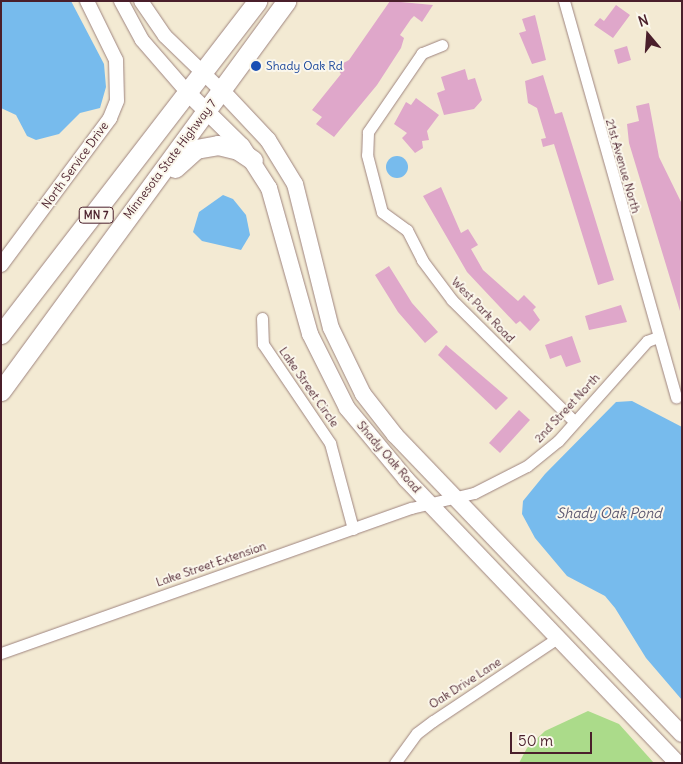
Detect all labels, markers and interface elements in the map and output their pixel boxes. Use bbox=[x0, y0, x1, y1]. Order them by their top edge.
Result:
north arrow bbox=[623, 10, 673, 60]
text: N bbox=[636, 11, 651, 31]
place label: Shady Oak Rd bbox=[266, 59, 343, 73]
marker: Shady Oak Rd bbox=[250, 60, 262, 72]
street label: Minnesota State Highway 7 bbox=[120, 96, 220, 222]
street label: 21st Avenue North bbox=[603, 117, 643, 215]
street label: North Service Drive bbox=[39, 119, 111, 211]
road number: MN 7 bbox=[78, 206, 114, 224]
street label: West Park Road bbox=[448, 274, 518, 346]
street label: Lake Street Circle bbox=[276, 344, 342, 430]
street label: 2nd Street North bbox=[531, 371, 603, 445]
street label: Shady Oak Road bbox=[354, 418, 424, 496]
water label: Shady Oak Pond bbox=[557, 505, 661, 521]
street label: Lake Street Extension bbox=[154, 538, 268, 590]
street label: Oak Drive Lane bbox=[426, 654, 504, 712]
scale bar bbox=[513, 722, 596, 754]
text: 50 m bbox=[518, 731, 553, 750]

